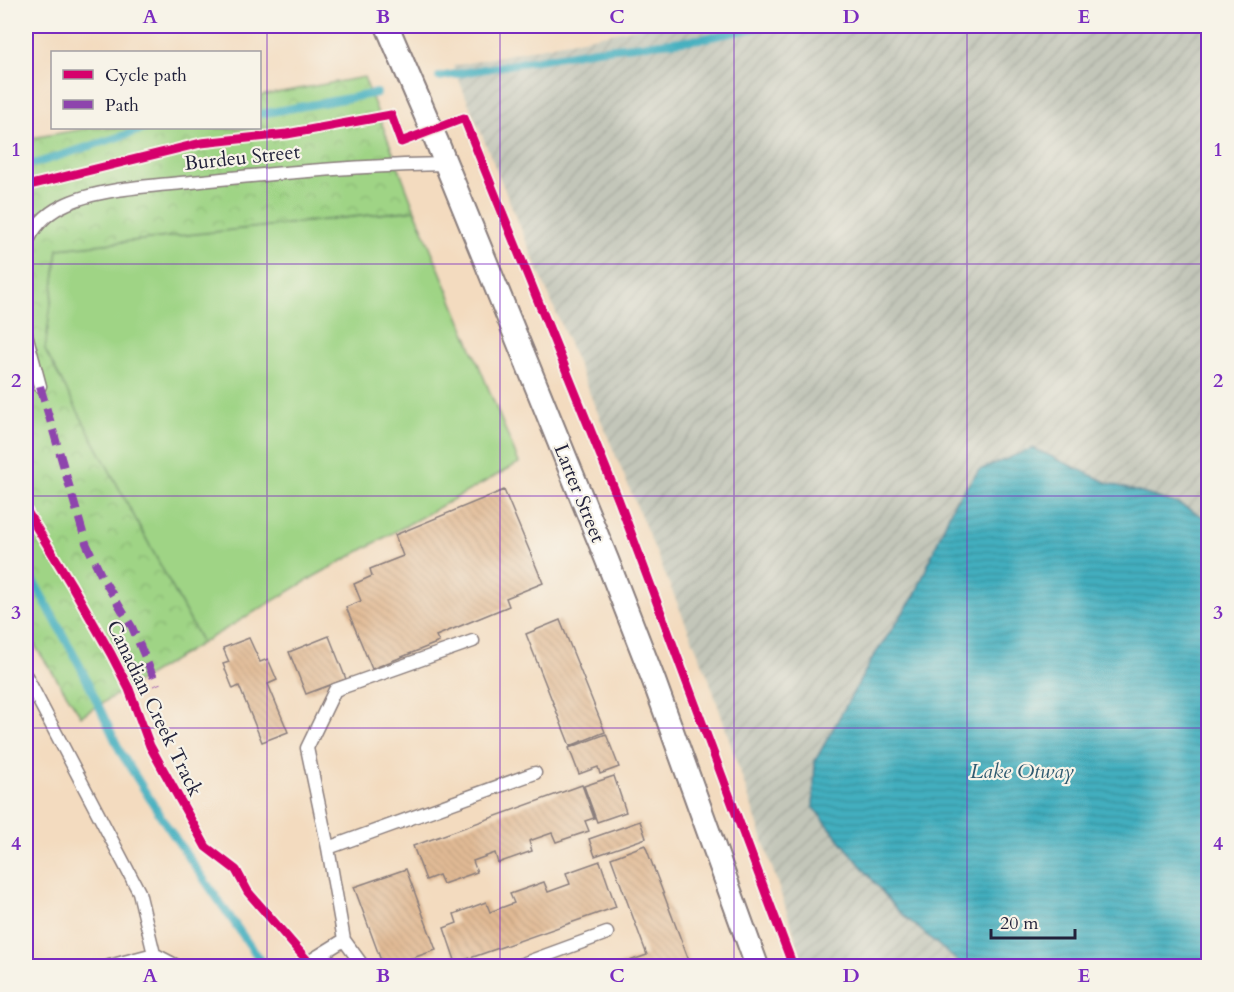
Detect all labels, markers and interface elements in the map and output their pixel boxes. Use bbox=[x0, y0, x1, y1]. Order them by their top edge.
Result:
text: A bbox=[142, 3, 158, 30]
text: B bbox=[376, 3, 390, 30]
text: C bbox=[609, 3, 625, 30]
text: D bbox=[842, 3, 860, 30]
text: E bbox=[1078, 3, 1090, 30]
legend bbox=[51, 51, 261, 129]
text: Cycle path bbox=[105, 63, 187, 88]
text: Path bbox=[105, 93, 139, 118]
text: 1 bbox=[11, 136, 21, 163]
text: 1 bbox=[1213, 136, 1223, 163]
street label: Burdeu Street bbox=[183, 138, 302, 177]
text: 2 bbox=[11, 367, 21, 394]
text: 2 bbox=[1213, 367, 1223, 394]
street label: Larter Street bbox=[547, 440, 612, 547]
text: 3 bbox=[11, 599, 21, 626]
text: 3 bbox=[1213, 599, 1223, 626]
street label: Canadian Creek Track bbox=[100, 616, 209, 801]
water label: Lake Otway bbox=[970, 757, 1074, 786]
text: 4 bbox=[11, 830, 21, 857]
text: 4 bbox=[1213, 830, 1223, 857]
scale bar bbox=[991, 902, 1075, 940]
text: 20 m bbox=[1000, 911, 1039, 936]
text: A bbox=[142, 962, 158, 989]
text: B bbox=[376, 962, 390, 989]
text: C bbox=[609, 962, 625, 989]
text: D bbox=[842, 962, 860, 989]
text: E bbox=[1078, 962, 1090, 989]

